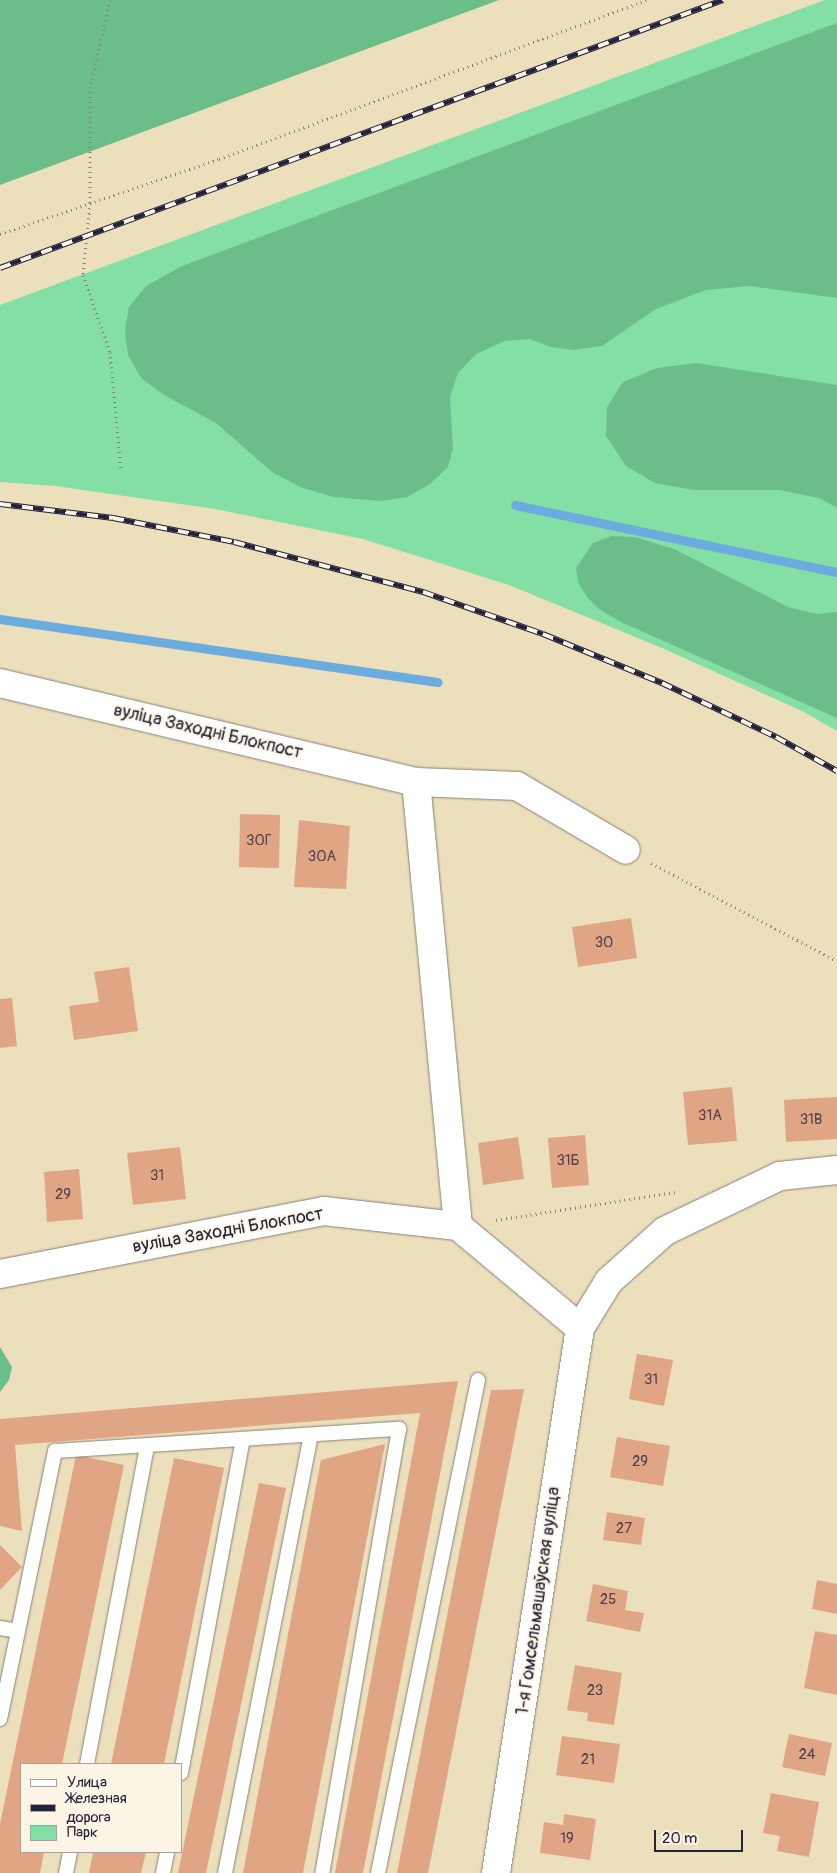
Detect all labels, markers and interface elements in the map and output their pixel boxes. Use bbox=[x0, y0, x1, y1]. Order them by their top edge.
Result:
street label: вуліца Заходні Блокпост bbox=[111, 700, 305, 764]
house number: 30Г bbox=[246, 832, 272, 850]
house number: 30А bbox=[308, 848, 336, 866]
house number: 30 bbox=[595, 934, 613, 952]
house number: 31А bbox=[698, 1107, 722, 1125]
house number: 31В bbox=[800, 1111, 822, 1129]
house number: 31Б bbox=[556, 1152, 580, 1170]
house number: 31 bbox=[150, 1167, 164, 1185]
house number: 29 bbox=[55, 1186, 71, 1204]
street label: вуліца Заходні Блокпост bbox=[131, 1204, 325, 1258]
house number: 31 bbox=[644, 1371, 658, 1389]
house number: 29 bbox=[632, 1453, 648, 1471]
street label: 1-я Гомсельмашаўская вуліца bbox=[512, 1486, 566, 1716]
house number: 27 bbox=[616, 1520, 632, 1538]
house number: 25 bbox=[600, 1591, 616, 1609]
house number: 23 bbox=[587, 1682, 603, 1700]
house number: 24 bbox=[798, 1746, 816, 1764]
house number: 21 bbox=[581, 1751, 595, 1769]
legend bbox=[20, 1763, 182, 1853]
text: Улица bbox=[67, 1773, 107, 1792]
text: Железная дорога bbox=[66, 1789, 127, 1827]
scale bar bbox=[657, 1820, 746, 1852]
text: Парк bbox=[67, 1823, 98, 1842]
text: 20 m bbox=[662, 1829, 697, 1848]
house number: 19 bbox=[560, 1830, 574, 1848]

